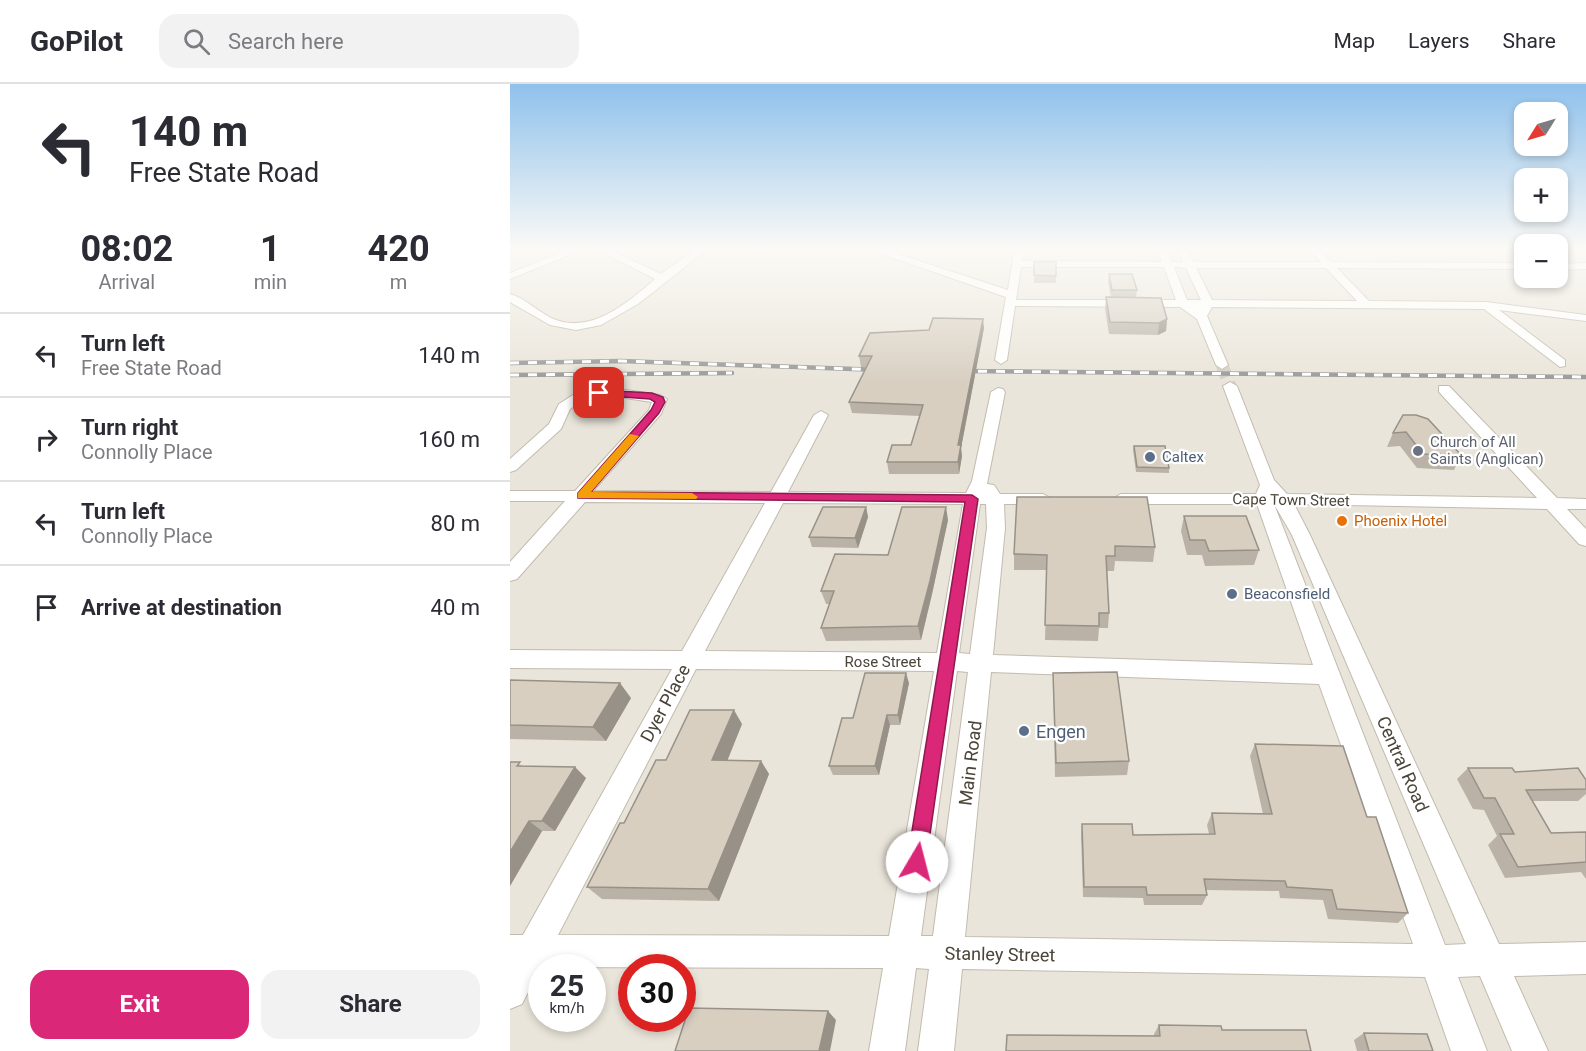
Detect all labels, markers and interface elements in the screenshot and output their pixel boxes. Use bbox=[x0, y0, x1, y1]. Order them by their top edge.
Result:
search box bbox=[159, 14, 579, 68]
text: GoPilot bbox=[30, 25, 123, 58]
icon: search bbox=[180, 25, 213, 58]
text: Search here bbox=[228, 29, 344, 54]
text: Map bbox=[1333, 29, 1375, 53]
text: Layers bbox=[1408, 29, 1469, 53]
text: Share bbox=[1502, 29, 1556, 53]
north arrow bbox=[1514, 102, 1568, 156]
map controls bbox=[1514, 102, 1568, 288]
text: 140 m bbox=[129, 107, 248, 156]
icon: left bbox=[30, 108, 108, 186]
text: Free State Road bbox=[129, 157, 319, 189]
button: + bbox=[1514, 168, 1568, 222]
text: 08:02 bbox=[80, 228, 173, 270]
text: 1 bbox=[260, 228, 281, 270]
text: 420 bbox=[368, 228, 430, 270]
button: − bbox=[1514, 234, 1568, 288]
text: Arrival bbox=[98, 270, 155, 294]
text: min bbox=[254, 270, 287, 294]
text: m bbox=[390, 270, 407, 294]
text: Turn left bbox=[81, 331, 165, 356]
icon: left bbox=[30, 339, 63, 372]
text: 140 m bbox=[418, 343, 480, 368]
text: Free State Road bbox=[81, 356, 222, 380]
pin bbox=[573, 367, 624, 418]
icon: arrive bbox=[582, 376, 615, 409]
text: Turn right bbox=[81, 415, 178, 440]
icon: right bbox=[30, 423, 63, 456]
text: 160 m bbox=[418, 427, 480, 452]
place label: Church of All Saints (Anglican) bbox=[1430, 433, 1544, 468]
text: Connolly Place bbox=[81, 440, 213, 464]
marker: Church of All Saints (Anglican) bbox=[1411, 444, 1425, 458]
place label: Caltex bbox=[1162, 448, 1204, 466]
marker: Caltex bbox=[1143, 450, 1157, 464]
street label: Cape Town Street bbox=[1232, 490, 1350, 510]
text: Turn left bbox=[81, 499, 165, 524]
icon: left bbox=[30, 507, 63, 540]
text: 80 m bbox=[431, 511, 480, 536]
place label: Phoenix Hotel bbox=[1354, 512, 1447, 530]
marker: Phoenix Hotel bbox=[1335, 514, 1349, 528]
text: Connolly Place bbox=[81, 524, 213, 548]
place label: Beaconsfield bbox=[1244, 585, 1330, 603]
marker: Beaconsfield bbox=[1225, 587, 1239, 601]
icon: arrive bbox=[30, 591, 63, 624]
text: Arrive at destination bbox=[81, 595, 282, 620]
text: 40 m bbox=[431, 595, 480, 620]
street label: Rose Street bbox=[845, 653, 921, 671]
street label: Dyer Place bbox=[636, 661, 694, 745]
street label: Central Road bbox=[1373, 713, 1433, 815]
street label: Main Road bbox=[954, 719, 986, 807]
place label: Engen bbox=[1036, 721, 1086, 742]
marker: Engen bbox=[1017, 724, 1031, 738]
position arrow bbox=[885, 830, 949, 894]
street label: Stanley Street bbox=[945, 943, 1056, 965]
speed limit sign: 30 bbox=[618, 954, 696, 1032]
text: 25 bbox=[550, 968, 584, 1003]
button: Exit bbox=[30, 970, 249, 1039]
button: Share bbox=[261, 970, 480, 1039]
text: km/h bbox=[549, 999, 585, 1017]

